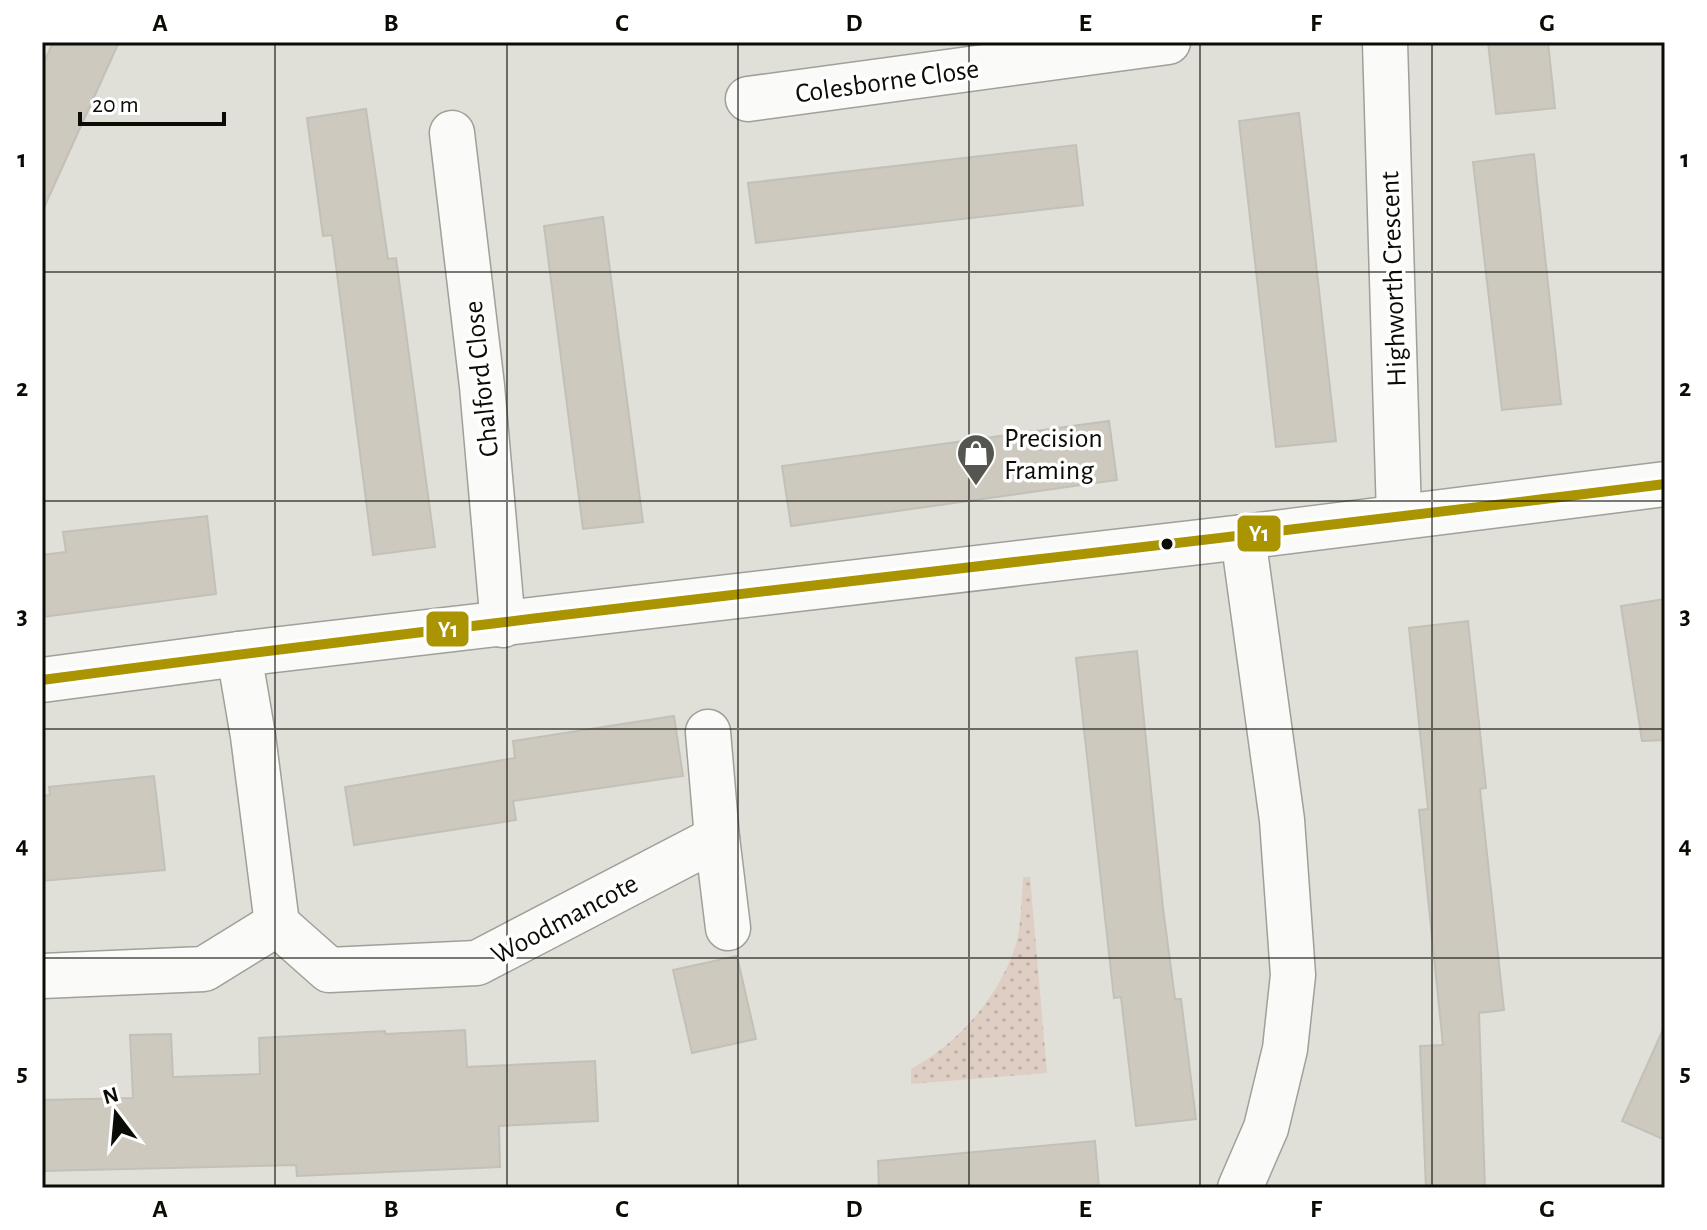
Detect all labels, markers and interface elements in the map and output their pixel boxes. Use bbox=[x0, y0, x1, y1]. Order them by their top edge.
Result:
text: A bbox=[152, 10, 168, 36]
text: B bbox=[383, 10, 399, 36]
text: C bbox=[615, 10, 629, 36]
text: D bbox=[845, 10, 863, 36]
text: E bbox=[1078, 10, 1092, 36]
text: F bbox=[1310, 10, 1323, 36]
text: G bbox=[1539, 10, 1555, 36]
street label: Colesborne Close bbox=[794, 55, 981, 109]
scale bar bbox=[80, 76, 224, 126]
text: 20 m bbox=[92, 93, 139, 117]
text: 1 bbox=[17, 146, 27, 172]
text: 1 bbox=[1680, 146, 1690, 172]
street label: Highworth Crescent bbox=[1376, 170, 1412, 387]
street label: Chalford Close bbox=[460, 299, 504, 458]
text: 2 bbox=[16, 375, 28, 401]
text: 2 bbox=[1679, 375, 1691, 401]
place label: Precision Framing bbox=[1004, 425, 1103, 485]
shop icon: Precision Framing bbox=[955, 432, 997, 487]
line badge: Y1 bbox=[1236, 514, 1282, 553]
text: Y1 bbox=[1249, 523, 1269, 545]
unlabelled marker bbox=[1159, 536, 1175, 552]
text: 3 bbox=[16, 603, 28, 629]
text: 3 bbox=[1679, 603, 1691, 629]
line badge: Y1 bbox=[425, 610, 470, 648]
text: Y1 bbox=[438, 619, 458, 641]
text: 4 bbox=[15, 832, 29, 858]
text: 4 bbox=[1678, 832, 1692, 858]
street label: Woodmancote bbox=[487, 870, 643, 970]
text: 5 bbox=[16, 1060, 28, 1086]
text: 5 bbox=[1679, 1060, 1691, 1086]
north arrow bbox=[76, 1074, 156, 1154]
text: N bbox=[100, 1083, 121, 1108]
text: A bbox=[152, 1196, 168, 1222]
text: B bbox=[383, 1196, 399, 1222]
text: C bbox=[615, 1196, 629, 1222]
text: D bbox=[845, 1196, 863, 1222]
text: E bbox=[1078, 1196, 1092, 1222]
text: F bbox=[1310, 1196, 1323, 1222]
text: G bbox=[1539, 1196, 1555, 1222]

